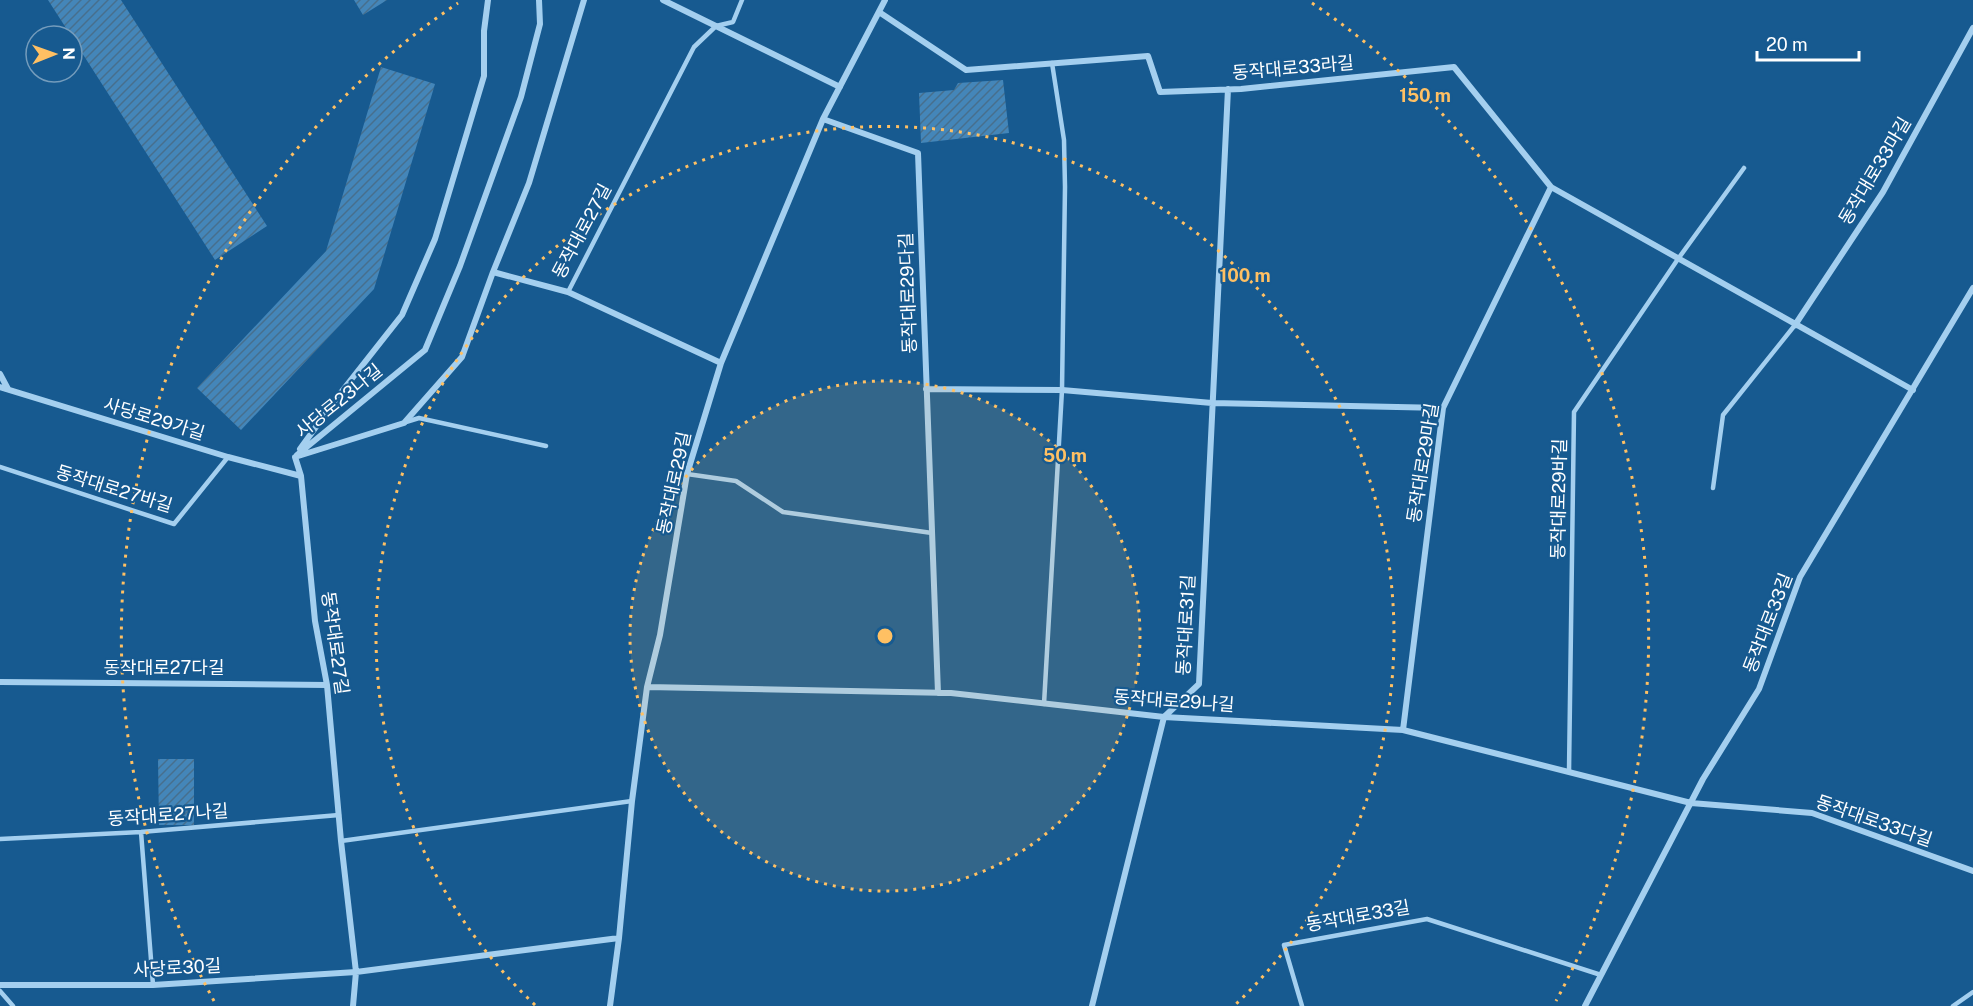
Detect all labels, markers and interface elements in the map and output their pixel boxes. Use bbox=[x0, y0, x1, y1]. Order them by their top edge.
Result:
north arrow bbox=[24, 24, 84, 84]
scale bar bbox=[1757, 24, 1859, 62]
text: 20 m bbox=[1766, 34, 1808, 55]
text: N bbox=[59, 47, 78, 60]
street label: 동작대로33라길 bbox=[1231, 52, 1355, 83]
text: 150 m bbox=[1399, 85, 1451, 106]
street label: 동작대로33마길 bbox=[1834, 113, 1915, 228]
street label: 동작대로27길 bbox=[548, 180, 615, 282]
street label: 동작대로29다길 bbox=[895, 232, 920, 354]
text: 100 m bbox=[1219, 265, 1271, 286]
street label: 사당로23나길 bbox=[291, 359, 386, 442]
street label: 사당로29가길 bbox=[101, 393, 207, 444]
street label: 동작대로29마길 bbox=[1403, 401, 1442, 524]
street label: 동작대로29길 bbox=[652, 429, 695, 536]
street label: 동작대로29바길 bbox=[1547, 438, 1570, 560]
text: 50 m bbox=[1043, 445, 1087, 466]
street label: 동작대로27바길 bbox=[53, 461, 175, 516]
street label: 동작대로33길 bbox=[1739, 570, 1796, 676]
street label: 동작대로31길 bbox=[1172, 574, 1199, 676]
street label: 동작대로27길 bbox=[318, 590, 353, 696]
centre of rings bbox=[875, 626, 895, 646]
street label: 동작대로27다길 bbox=[104, 657, 224, 678]
street label: 동작대로29나길 bbox=[1113, 686, 1235, 715]
street label: 동작대로33다길 bbox=[1813, 791, 1935, 850]
street label: 동작대로27나길 bbox=[107, 800, 229, 829]
street label: 동작대로33길 bbox=[1304, 896, 1412, 935]
street label: 사당로30길 bbox=[132, 955, 222, 980]

